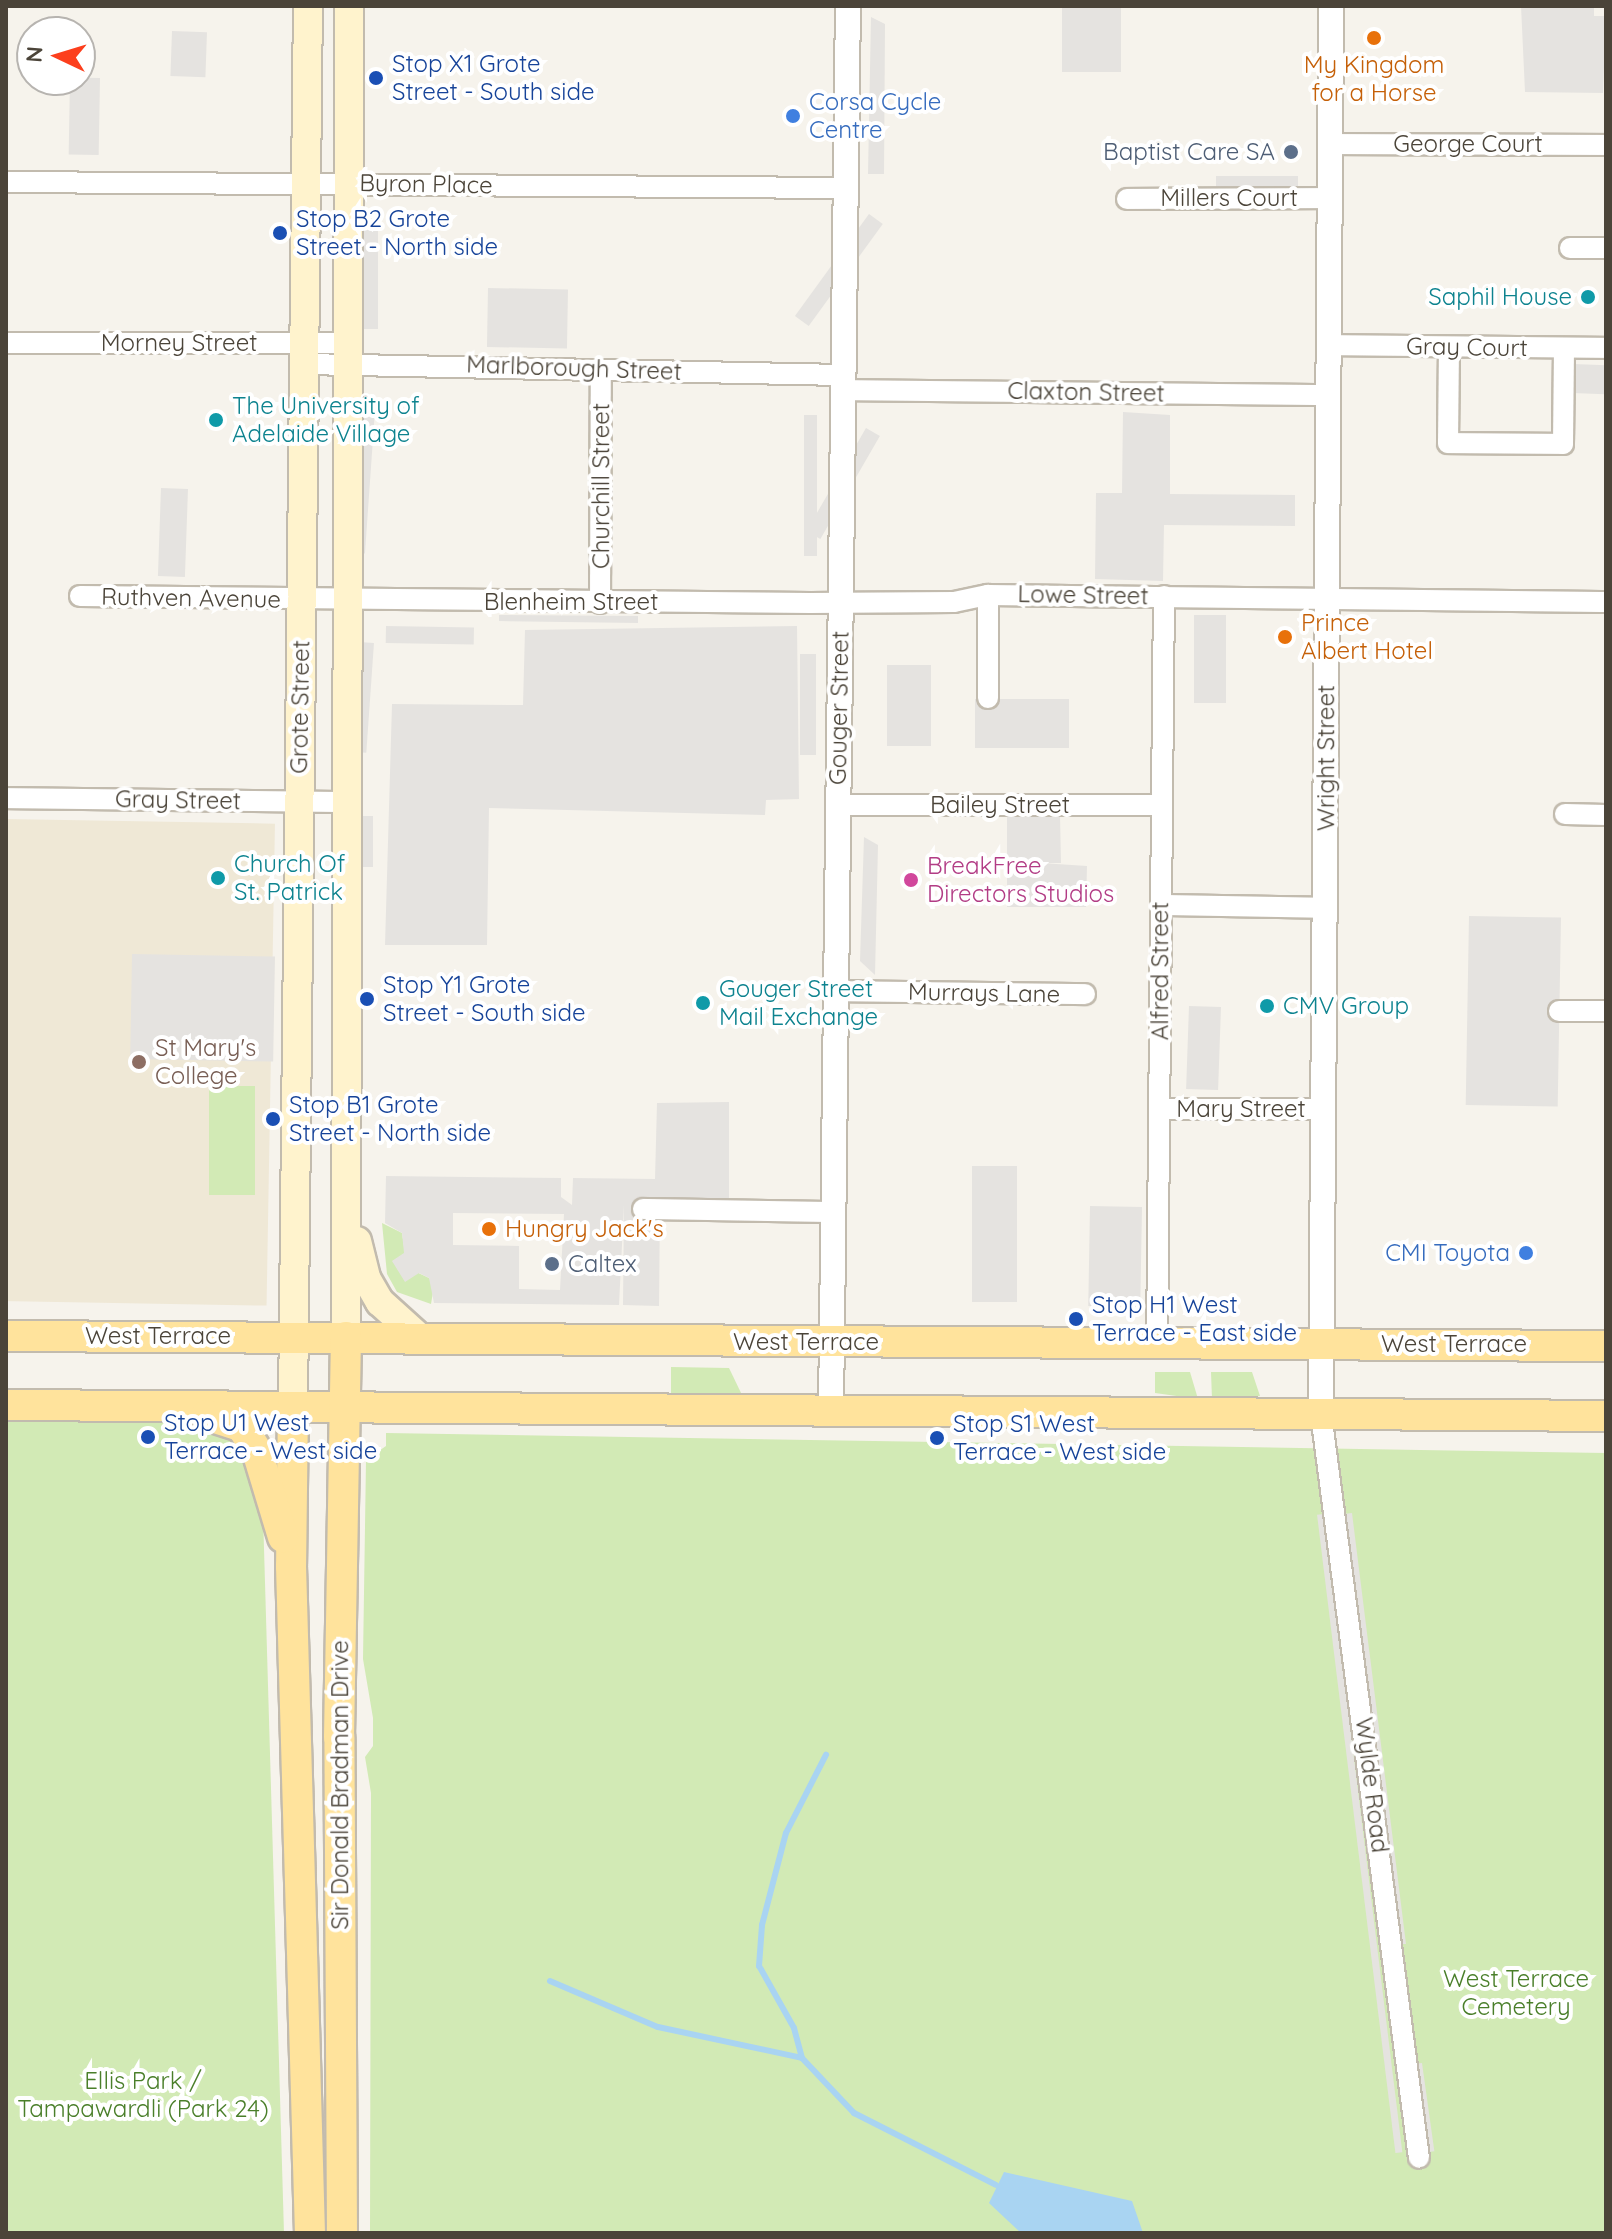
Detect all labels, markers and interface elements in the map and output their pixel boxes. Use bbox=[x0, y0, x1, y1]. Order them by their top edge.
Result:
north arrow bbox=[16, 16, 96, 96]
marker: My Kingdom for a Horse bbox=[1365, 29, 1383, 47]
text: N bbox=[20, 45, 49, 64]
place label: Stop X1 Grote Street - South side bbox=[392, 50, 595, 106]
place label: My Kingdom for a Horse bbox=[1304, 51, 1444, 107]
marker: Stop X1 Grote Street - South side bbox=[367, 69, 385, 87]
place label: Corsa Cycle Centre bbox=[809, 88, 941, 144]
marker: Corsa Cycle Centre bbox=[784, 107, 802, 125]
street label: George Court bbox=[1393, 130, 1543, 158]
place label: Baptist Care SA bbox=[1103, 138, 1275, 166]
marker: Baptist Care SA bbox=[1282, 143, 1300, 161]
street label: Byron Place bbox=[359, 168, 493, 200]
street label: Millers Court bbox=[1160, 184, 1298, 212]
place label: Stop B2 Grote Street - North side bbox=[296, 205, 498, 261]
marker: Stop B2 Grote Street - North side bbox=[271, 224, 289, 242]
place label: Saphil House bbox=[1428, 283, 1572, 311]
marker: Saphil House bbox=[1579, 288, 1597, 306]
street label: Morney Street bbox=[101, 329, 257, 357]
street label: Gray Court bbox=[1406, 332, 1528, 362]
street label: Marlborough Street bbox=[466, 350, 682, 386]
street label: Claxton Street bbox=[1007, 376, 1165, 408]
place label: The University of Adelaide Village bbox=[232, 392, 420, 448]
street label: Churchill Street bbox=[587, 403, 615, 569]
marker: The University of Adelaide Village bbox=[207, 411, 225, 429]
street label: Lowe Street bbox=[1017, 579, 1149, 611]
street label: Ruthven Avenue bbox=[101, 582, 281, 614]
street label: Blenheim Street bbox=[484, 588, 658, 616]
place label: Prince Albert Hotel bbox=[1301, 609, 1433, 665]
marker: Prince Albert Hotel bbox=[1276, 628, 1294, 646]
street label: Gouger Street bbox=[823, 631, 855, 785]
street label: Grote Street bbox=[284, 640, 316, 774]
street label: Wright Street bbox=[1312, 685, 1340, 831]
street label: Gray Street bbox=[115, 785, 241, 815]
street label: Bailey Street bbox=[930, 791, 1070, 819]
place label: Church Of St. Patrick bbox=[234, 850, 345, 906]
place label: BreakFree Directors Studios bbox=[927, 852, 1114, 908]
marker: Church Of St. Patrick bbox=[209, 869, 227, 887]
marker: BreakFree Directors Studios bbox=[902, 871, 920, 889]
street label: Alfred Street bbox=[1146, 902, 1174, 1040]
place label: Stop Y1 Grote Street - South side bbox=[383, 971, 586, 1027]
place label: Gouger Street Mail Exchange bbox=[719, 975, 878, 1031]
street label: Murrays Lane bbox=[908, 977, 1060, 1009]
marker: Stop Y1 Grote Street - South side bbox=[358, 990, 376, 1008]
place label: CMV Group bbox=[1283, 992, 1409, 1020]
marker: Gouger Street Mail Exchange bbox=[694, 994, 712, 1012]
marker: CMV Group bbox=[1258, 997, 1276, 1015]
place label: St Mary's College bbox=[155, 1034, 256, 1090]
marker: St Mary's College bbox=[130, 1053, 148, 1071]
place label: Stop B1 Grote Street - North side bbox=[289, 1091, 491, 1147]
street label: Mary Street bbox=[1176, 1095, 1306, 1123]
marker: Stop B1 Grote Street - North side bbox=[264, 1110, 282, 1128]
place label: Hungry Jack's bbox=[505, 1215, 664, 1243]
marker: Hungry Jack's bbox=[480, 1220, 498, 1238]
place label: CMI Toyota bbox=[1385, 1239, 1510, 1267]
marker: CMI Toyota bbox=[1517, 1244, 1535, 1262]
place label: Caltex bbox=[568, 1250, 637, 1278]
marker: Caltex bbox=[543, 1255, 561, 1273]
place label: Stop H1 West Terrace - East side bbox=[1092, 1291, 1297, 1347]
marker: Stop H1 West Terrace - East side bbox=[1067, 1310, 1085, 1328]
street label: West Terrace bbox=[85, 1322, 231, 1350]
street label: West Terrace bbox=[733, 1328, 879, 1356]
street label: West Terrace bbox=[1381, 1330, 1527, 1358]
place label: Stop U1 West Terrace - West side bbox=[164, 1409, 377, 1465]
place label: Stop S1 West Terrace - West side bbox=[953, 1410, 1166, 1466]
marker: Stop U1 West Terrace - West side bbox=[139, 1428, 157, 1446]
marker: Stop S1 West Terrace - West side bbox=[928, 1429, 946, 1447]
street label: Sir Donald Bradman Drive bbox=[326, 1640, 354, 1930]
street label: Wylde Road bbox=[1349, 1716, 1395, 1854]
park label: West Terrace Cemetery bbox=[1443, 1965, 1589, 2021]
park label: Ellis Park / Tampawardli (Park 24) bbox=[17, 2067, 269, 2123]

